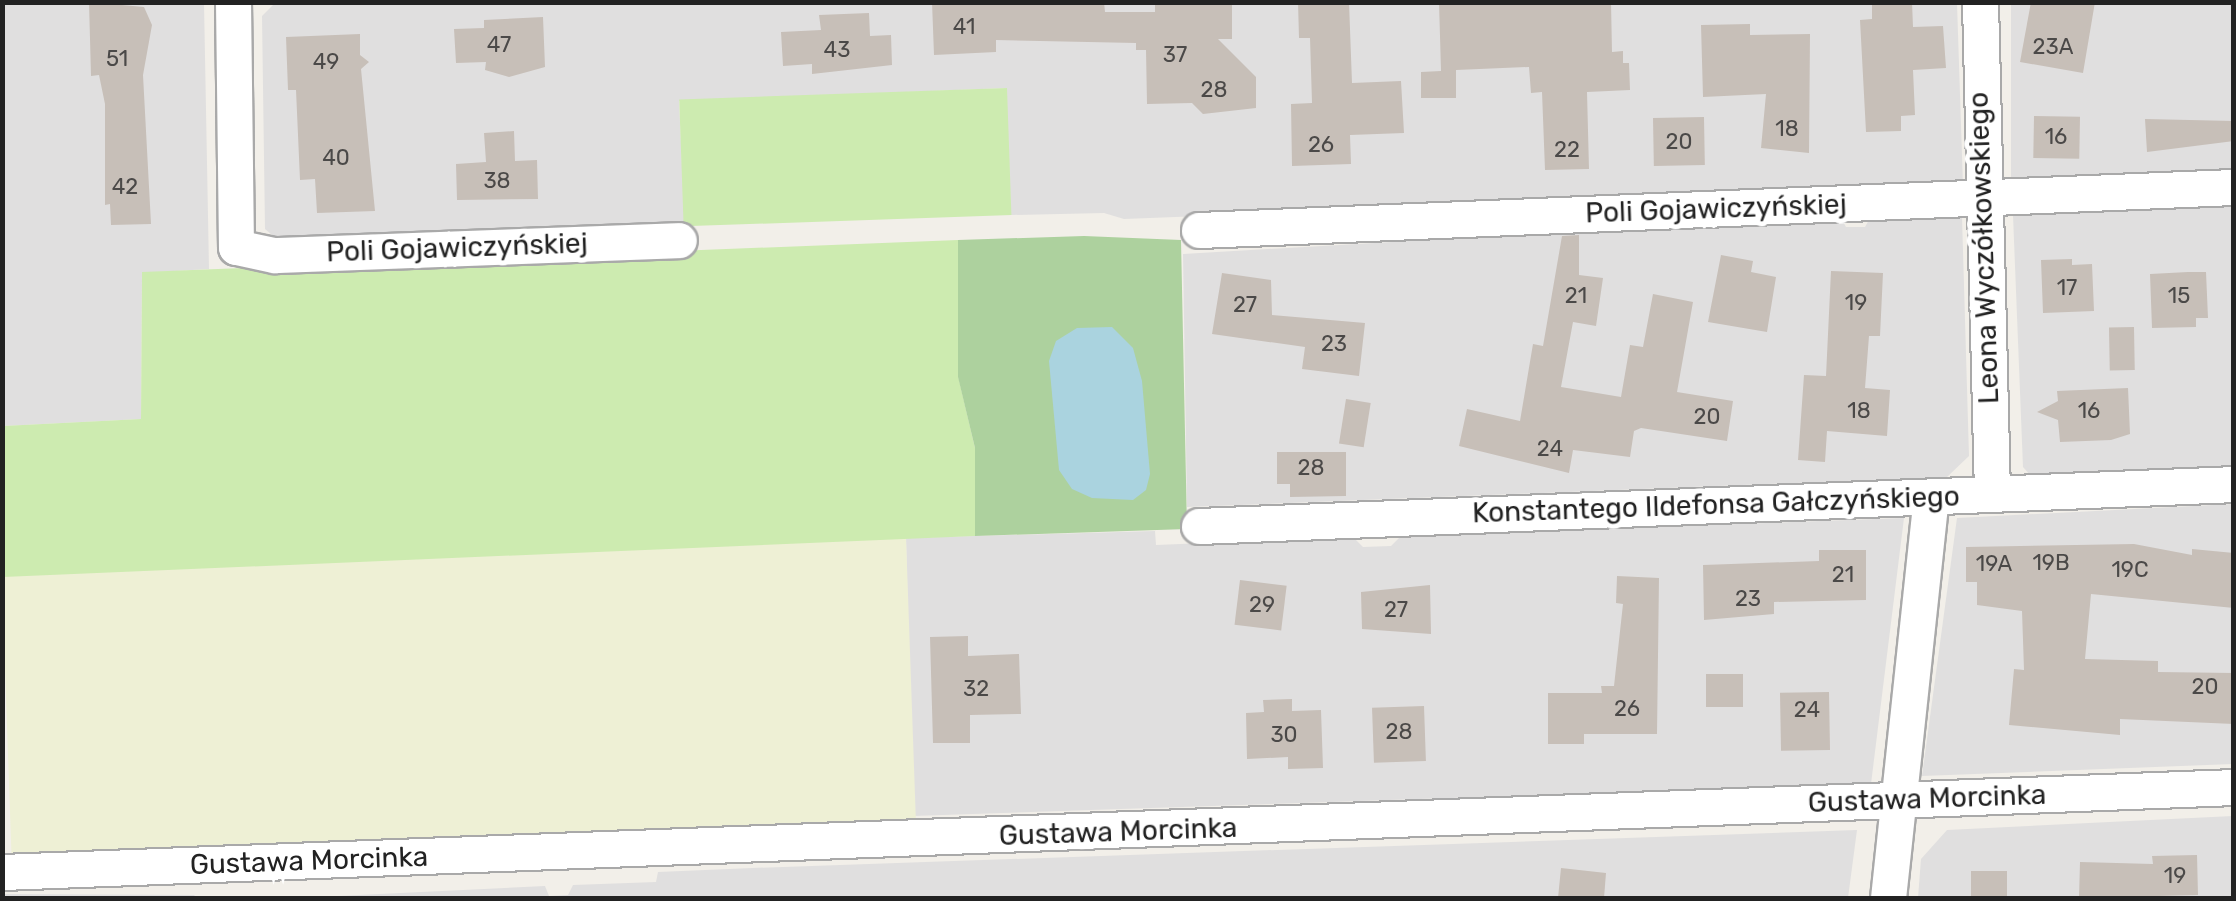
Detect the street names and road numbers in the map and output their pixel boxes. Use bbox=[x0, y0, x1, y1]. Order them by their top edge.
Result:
street label: Leona Wyczółkowskiego bbox=[1962, 91, 2006, 405]
street label: Poli Gojawiczyńskiej bbox=[1585, 188, 1847, 230]
street label: Poli Gojawiczyńskiej bbox=[326, 227, 588, 269]
street label: Konstantego Ildefonsa Gałczyńskiego bbox=[1472, 480, 1960, 530]
street label: Gustawa Morcinka bbox=[1807, 778, 2047, 820]
street label: Gustawa Morcinka bbox=[998, 811, 1238, 853]
street label: Gustawa Morcinka bbox=[189, 840, 429, 882]

